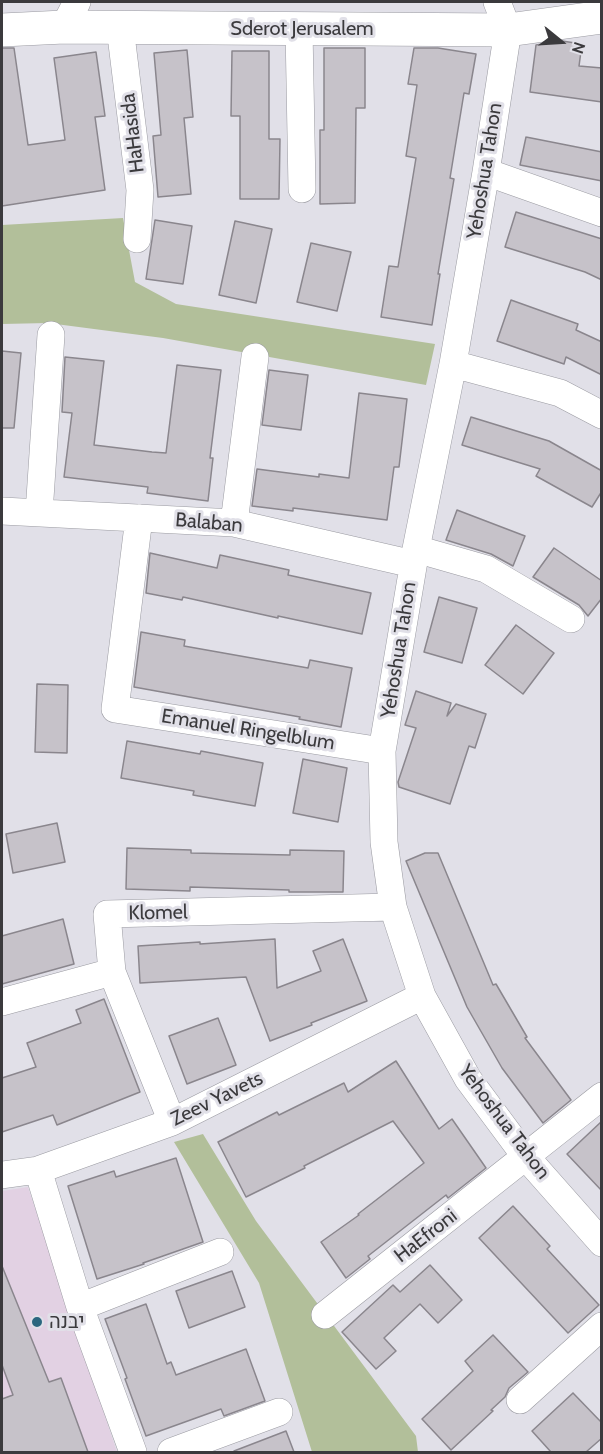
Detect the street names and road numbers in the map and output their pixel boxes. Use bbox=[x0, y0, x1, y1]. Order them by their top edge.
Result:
street label: Sderot Jerusalem bbox=[230, 17, 374, 41]
street label: HaHasida bbox=[116, 92, 150, 174]
street label: Yehoshua Tahon bbox=[462, 101, 508, 241]
street label: Balaban bbox=[174, 508, 244, 538]
street label: Yehoshua Tahon bbox=[376, 580, 422, 720]
street label: Emanuel Ringelblum bbox=[160, 704, 336, 756]
street label: Klomel bbox=[128, 900, 188, 926]
street label: Yehoshua Tahon bbox=[453, 1060, 555, 1184]
street label: Zeev Yavets bbox=[167, 1066, 267, 1132]
street label: HaEfroni bbox=[390, 1204, 462, 1268]

